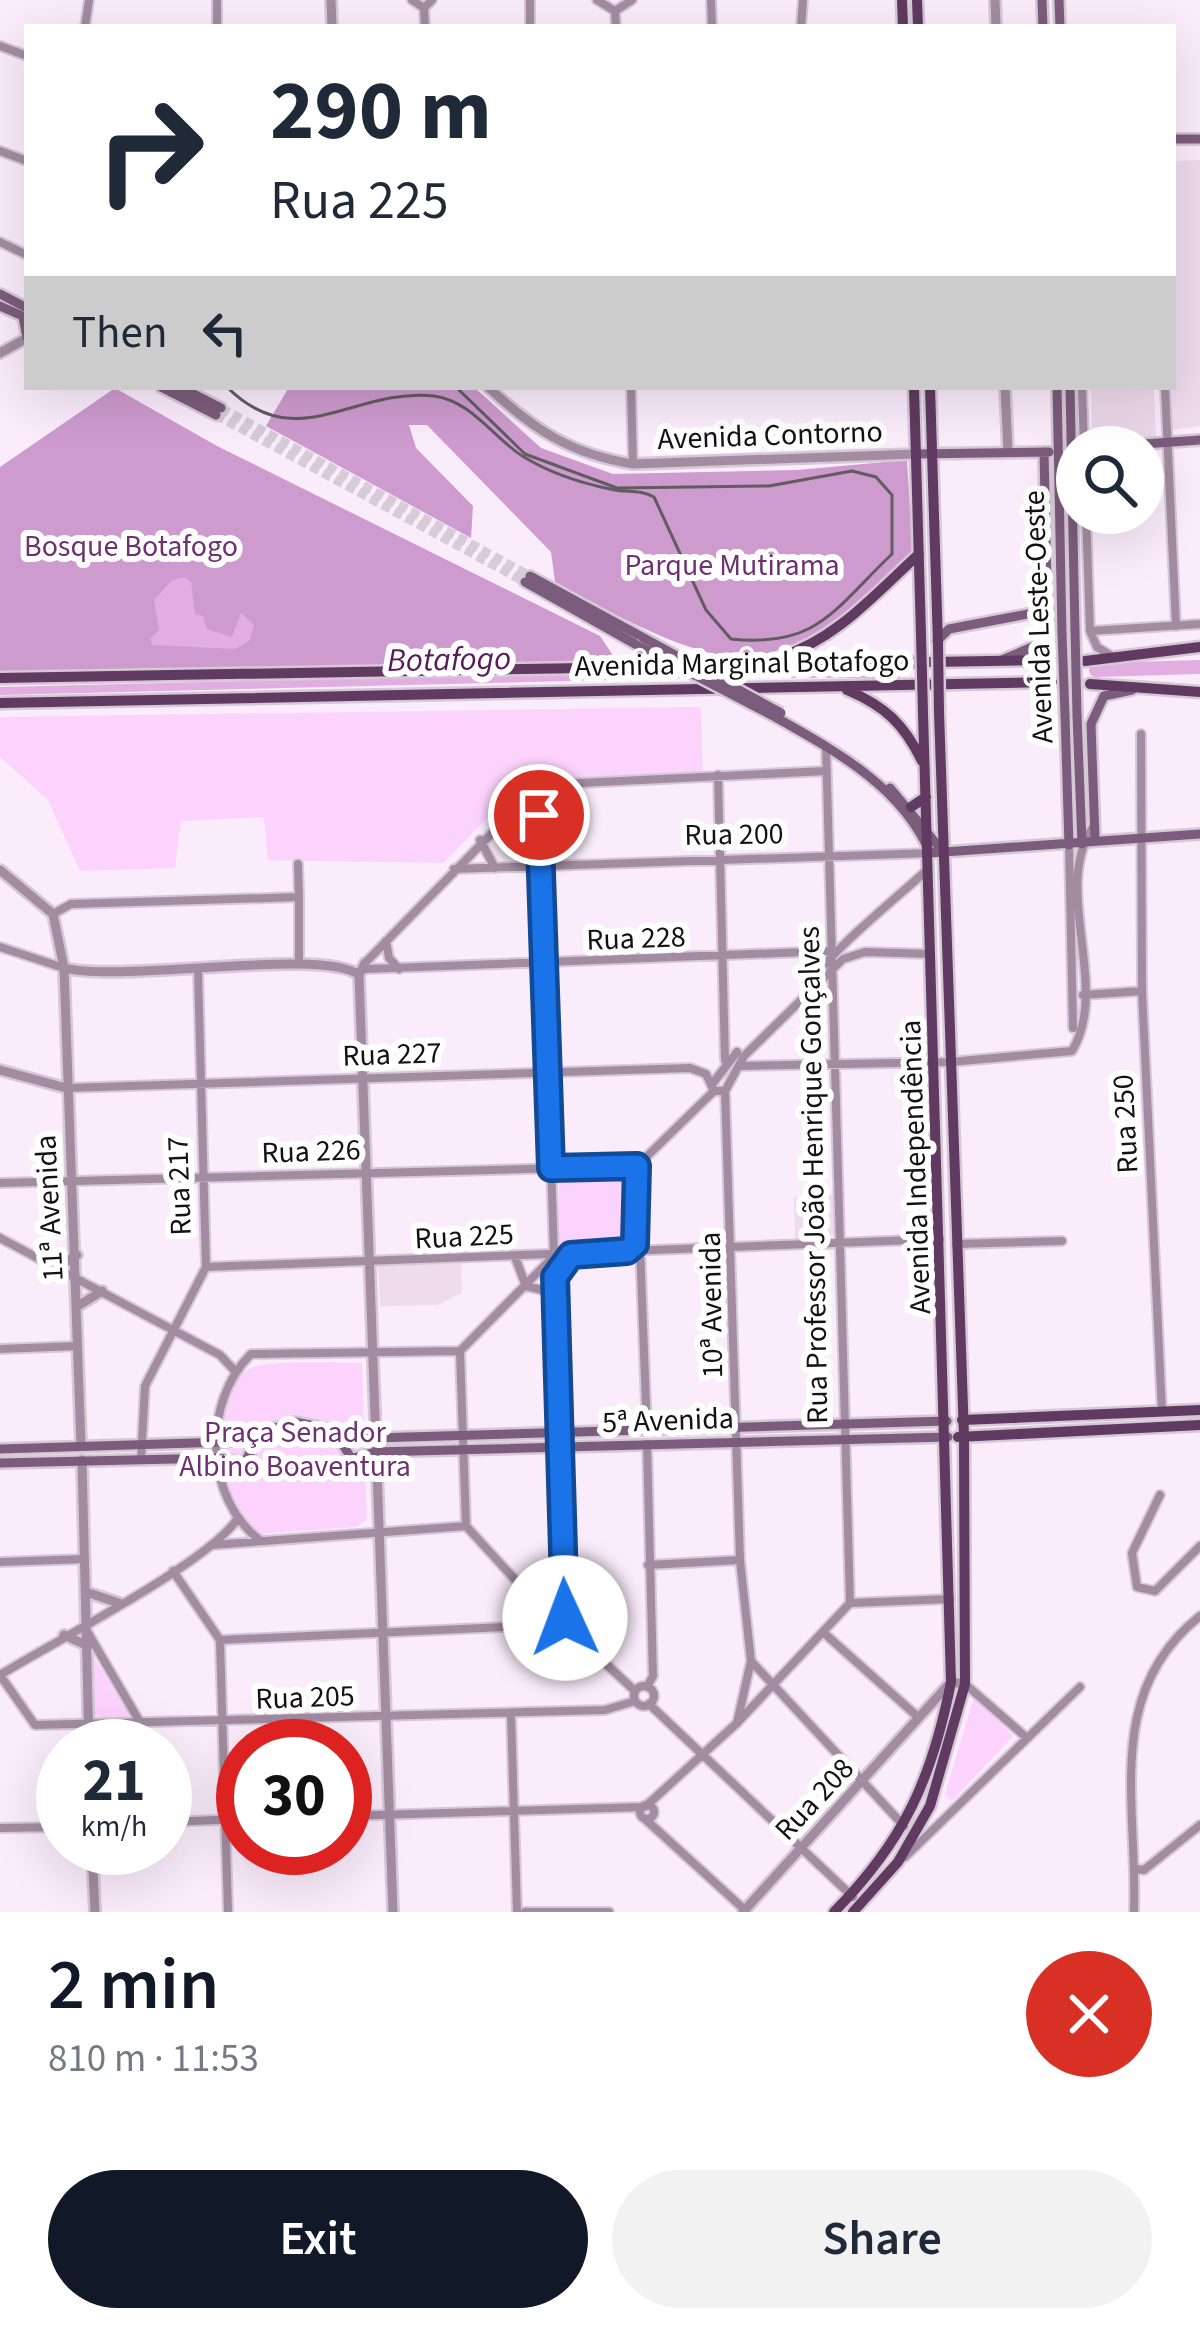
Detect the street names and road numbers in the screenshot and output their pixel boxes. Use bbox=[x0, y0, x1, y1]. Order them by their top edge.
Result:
street label: Avenida Contorno bbox=[657, 410, 883, 461]
street label: Avenida Leste-Oeste bbox=[1013, 490, 1064, 744]
street label: Avenida Marginal Botafogo bbox=[574, 639, 910, 688]
street label: Rua 200 bbox=[684, 812, 784, 857]
street label: Rua 228 bbox=[586, 915, 686, 962]
street label: Rua Professor João Henrique Gonçalves bbox=[788, 926, 839, 1424]
street label: Avenida Independência bbox=[889, 1019, 942, 1315]
street label: Rua 227 bbox=[342, 1031, 442, 1078]
street label: Rua 250 bbox=[1101, 1073, 1150, 1175]
street label: Rua 226 bbox=[261, 1128, 361, 1175]
street label: 11ª Avenida bbox=[24, 1134, 75, 1282]
street label: Rua 217 bbox=[156, 1136, 203, 1236]
street label: Rua 225 bbox=[413, 1212, 515, 1261]
street label: 10ª Avenida bbox=[689, 1231, 734, 1379]
street label: 5ª Avenida bbox=[601, 1397, 735, 1444]
street label: Rua 205 bbox=[255, 1674, 355, 1721]
street label: Rua 208 bbox=[765, 1748, 864, 1850]

